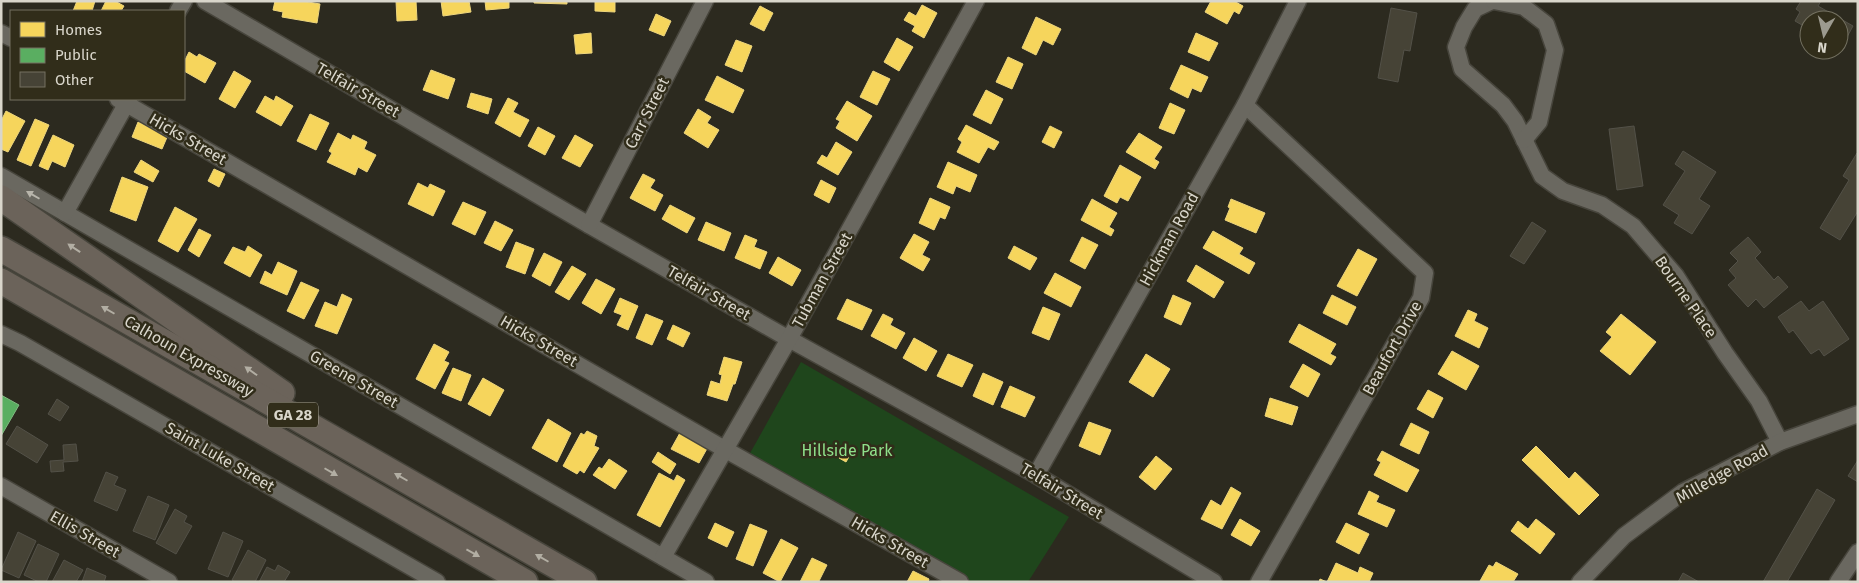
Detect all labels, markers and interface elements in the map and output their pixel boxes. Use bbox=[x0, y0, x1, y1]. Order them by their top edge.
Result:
legend bbox=[10, 10, 185, 100]
north arrow bbox=[1799, 10, 1849, 60]
text: Homes bbox=[55, 21, 102, 39]
text: N bbox=[1816, 38, 1828, 56]
text: Public bbox=[55, 46, 97, 64]
street label: Telfair Street bbox=[313, 59, 403, 122]
text: Other bbox=[55, 71, 94, 89]
street label: Carr Street bbox=[621, 74, 673, 152]
street label: Hicks Street bbox=[146, 109, 230, 169]
street label: Hickman Road bbox=[1135, 189, 1203, 289]
one-way arrow bbox=[26, 190, 40, 199]
street label: Tubman Street bbox=[788, 229, 856, 331]
one-way arrow bbox=[67, 243, 81, 253]
street label: Bourne Place bbox=[1651, 252, 1721, 342]
street label: Telfair Street bbox=[664, 262, 754, 325]
street label: Beaufort Drive bbox=[1358, 298, 1426, 398]
one-way arrow bbox=[101, 305, 114, 314]
street label: Calhoun Expressway bbox=[121, 311, 257, 401]
street label: Hicks Street bbox=[497, 311, 581, 371]
street label: Greene Street bbox=[306, 346, 402, 412]
one-way arrow bbox=[244, 366, 258, 376]
road number: GA 28 bbox=[268, 402, 318, 428]
street label: Saint Luke Street bbox=[162, 418, 278, 496]
park label: Hillside Park bbox=[802, 441, 893, 460]
street label: Milledge Road bbox=[1673, 441, 1771, 507]
street label: Telfair Street bbox=[1017, 459, 1107, 523]
one-way arrow bbox=[325, 468, 338, 477]
one-way arrow bbox=[394, 473, 408, 481]
street label: Ellis Street bbox=[47, 506, 123, 562]
street label: Hicks Street bbox=[848, 512, 932, 572]
one-way arrow bbox=[466, 548, 479, 557]
one-way arrow bbox=[536, 553, 549, 562]

